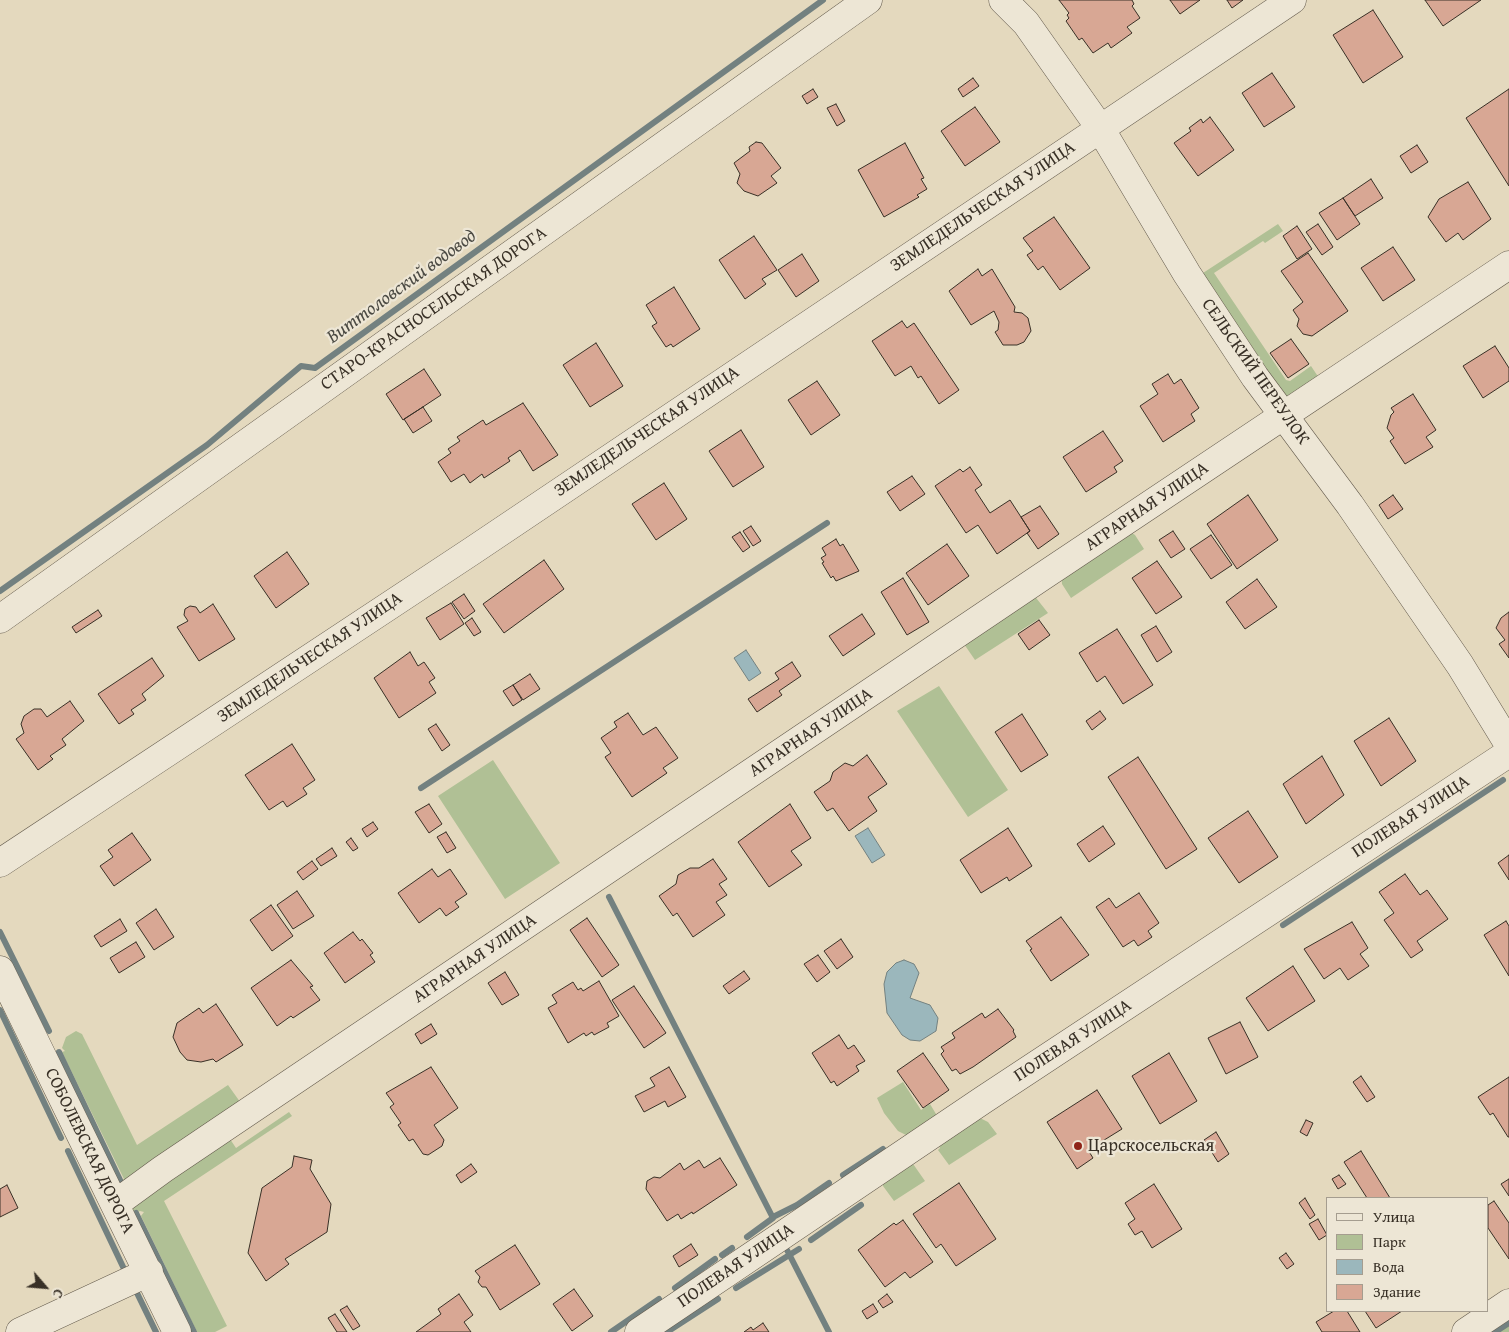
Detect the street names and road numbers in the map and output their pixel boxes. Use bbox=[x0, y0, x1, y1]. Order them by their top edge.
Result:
street label: ЗЕМЛЕДЕЛЬЧЕСКАЯ УЛИЦА bbox=[886, 137, 1080, 277]
street label: СТАРО-КРАСНОСЕЛЬСКАЯ ДОРОГА bbox=[317, 222, 551, 396]
street label: СЕЛЬСКИЙ ПЕРЕУЛОК bbox=[1196, 295, 1314, 449]
street label: ЗЕМЛЕДЕЛЬЧЕСКАЯ УЛИЦА bbox=[550, 362, 744, 502]
street label: АГРАРНАЯ УЛИЦА bbox=[1081, 458, 1213, 556]
street label: ЗЕМЛЕДЕЛЬЧЕСКАЯ УЛИЦА bbox=[213, 588, 407, 728]
street label: АГРАРНАЯ УЛИЦА bbox=[745, 684, 877, 782]
street label: ПОЛЕВАЯ УЛИЦА bbox=[1348, 771, 1474, 863]
street label: АГРАРНАЯ УЛИЦА bbox=[409, 910, 541, 1008]
street label: ПОЛЕВАЯ УЛИЦА bbox=[1010, 995, 1136, 1087]
street label: СОБОЛЕВСКАЯ ДОРОГА bbox=[40, 1065, 138, 1237]
street label: ПОЛЕВАЯ УЛИЦА bbox=[674, 1219, 798, 1313]

